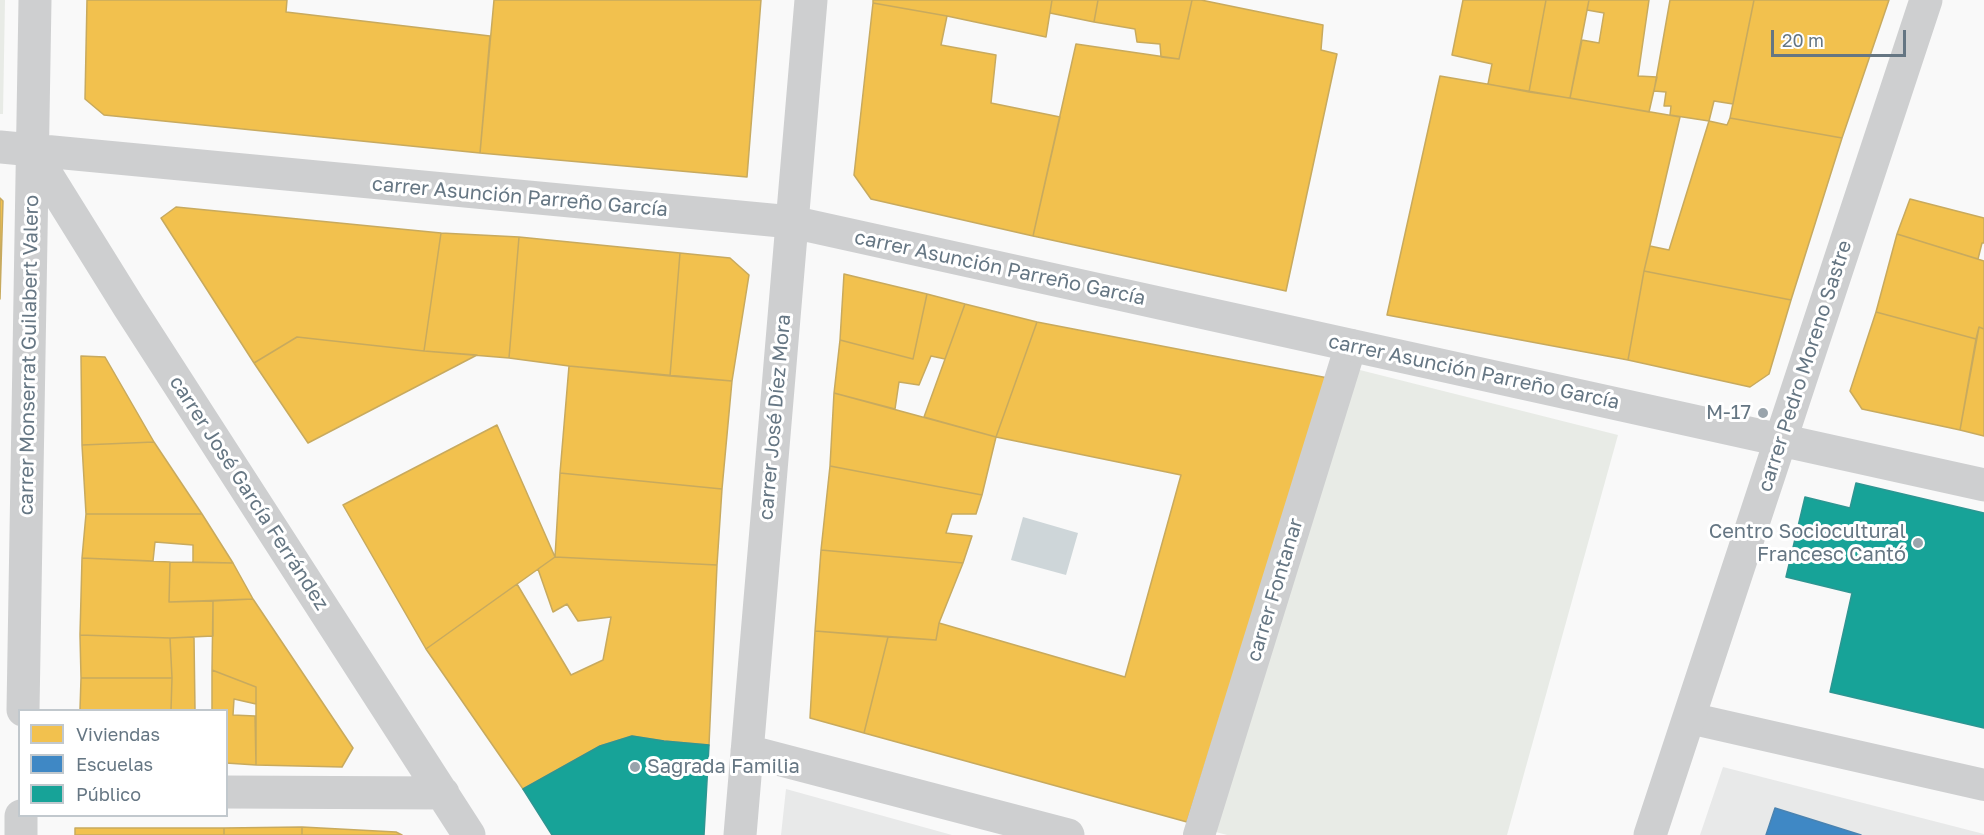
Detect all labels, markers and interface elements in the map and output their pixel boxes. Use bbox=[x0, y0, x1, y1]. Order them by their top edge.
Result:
scale bar bbox=[1774, 18, 1909, 56]
text: 20 m bbox=[1782, 29, 1824, 51]
street label: carrer Asunción Parreño García bbox=[371, 172, 669, 222]
street label: carrer Monserrat Guilabert Valero bbox=[14, 195, 44, 515]
street label: carrer Asunción Parreño García bbox=[852, 225, 1148, 311]
street label: carrer Pedro Moreno Sastre bbox=[1753, 237, 1857, 495]
street label: carrer José Díez Mora bbox=[754, 313, 796, 521]
street label: carrer Asunción Parreño García bbox=[1326, 329, 1622, 415]
street label: carrer José García Ferrández bbox=[164, 371, 334, 615]
place label: M-17 bbox=[1706, 401, 1751, 425]
marker: M-17 bbox=[1756, 406, 1770, 420]
street label: carrer Fontanar bbox=[1242, 515, 1308, 665]
place label: Centro Sociocultural Francesc Cantó bbox=[1709, 520, 1906, 567]
marker: Centro Sociocultural Francesc Cantó bbox=[1911, 536, 1925, 550]
legend bbox=[18, 709, 228, 817]
text: Viviendas bbox=[76, 723, 160, 745]
text: Escuelas bbox=[76, 753, 153, 775]
place label: Sagrada Familia bbox=[647, 755, 800, 779]
marker: Sagrada Familia bbox=[628, 760, 642, 774]
text: Público bbox=[76, 783, 141, 805]

